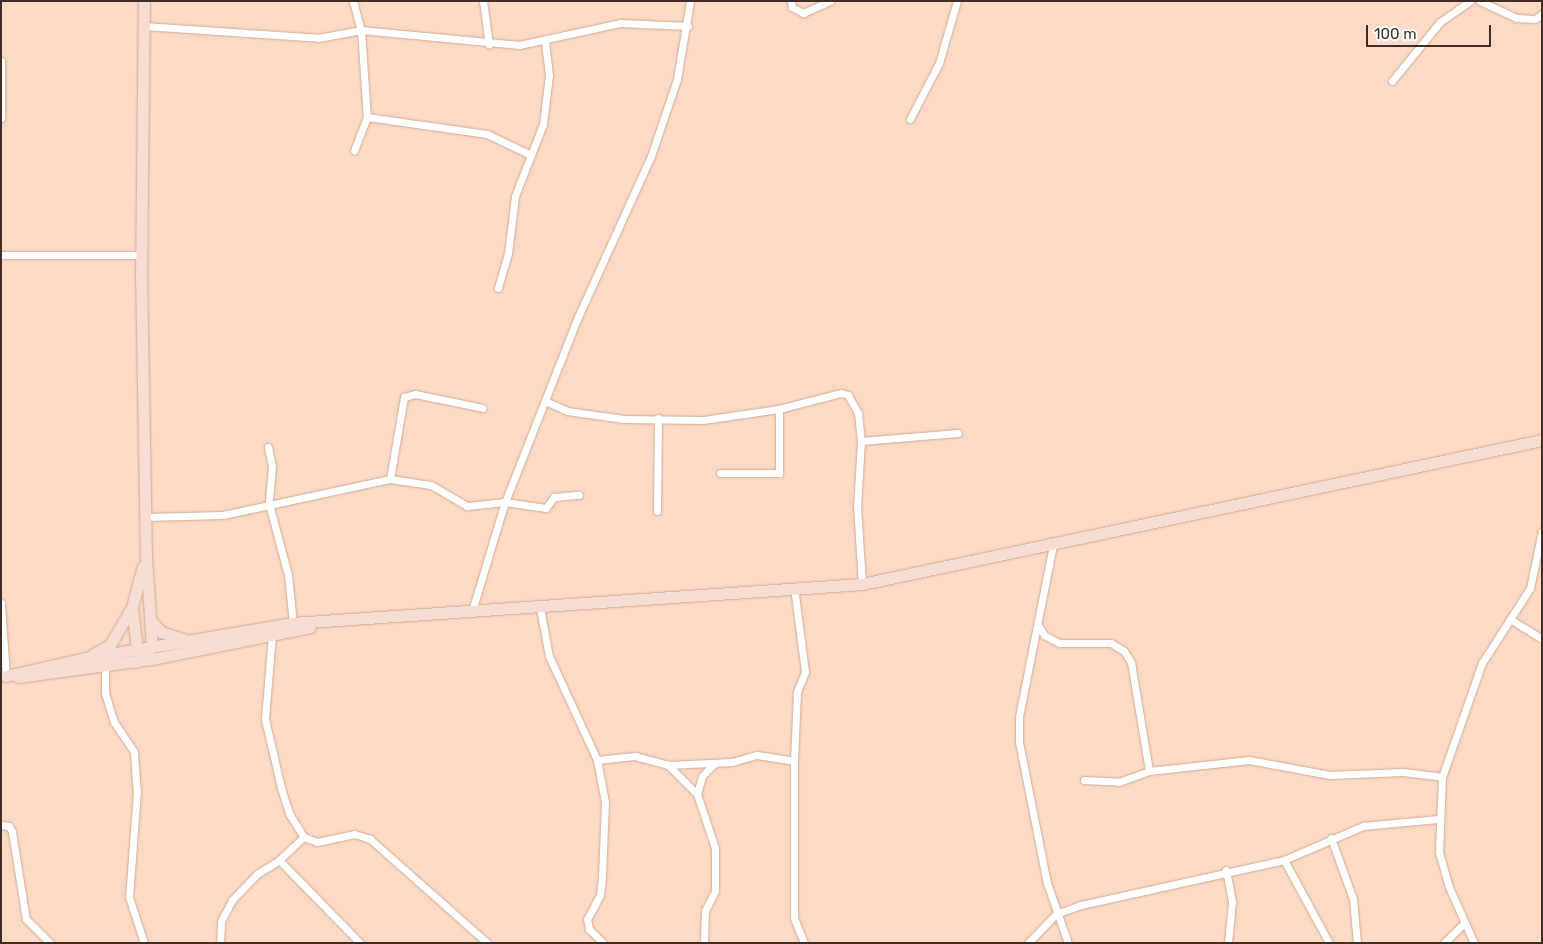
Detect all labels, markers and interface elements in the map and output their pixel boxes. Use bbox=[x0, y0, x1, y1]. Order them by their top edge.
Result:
scale bar bbox=[1368, 15, 1493, 47]
text: 100 m bbox=[1374, 25, 1416, 43]

